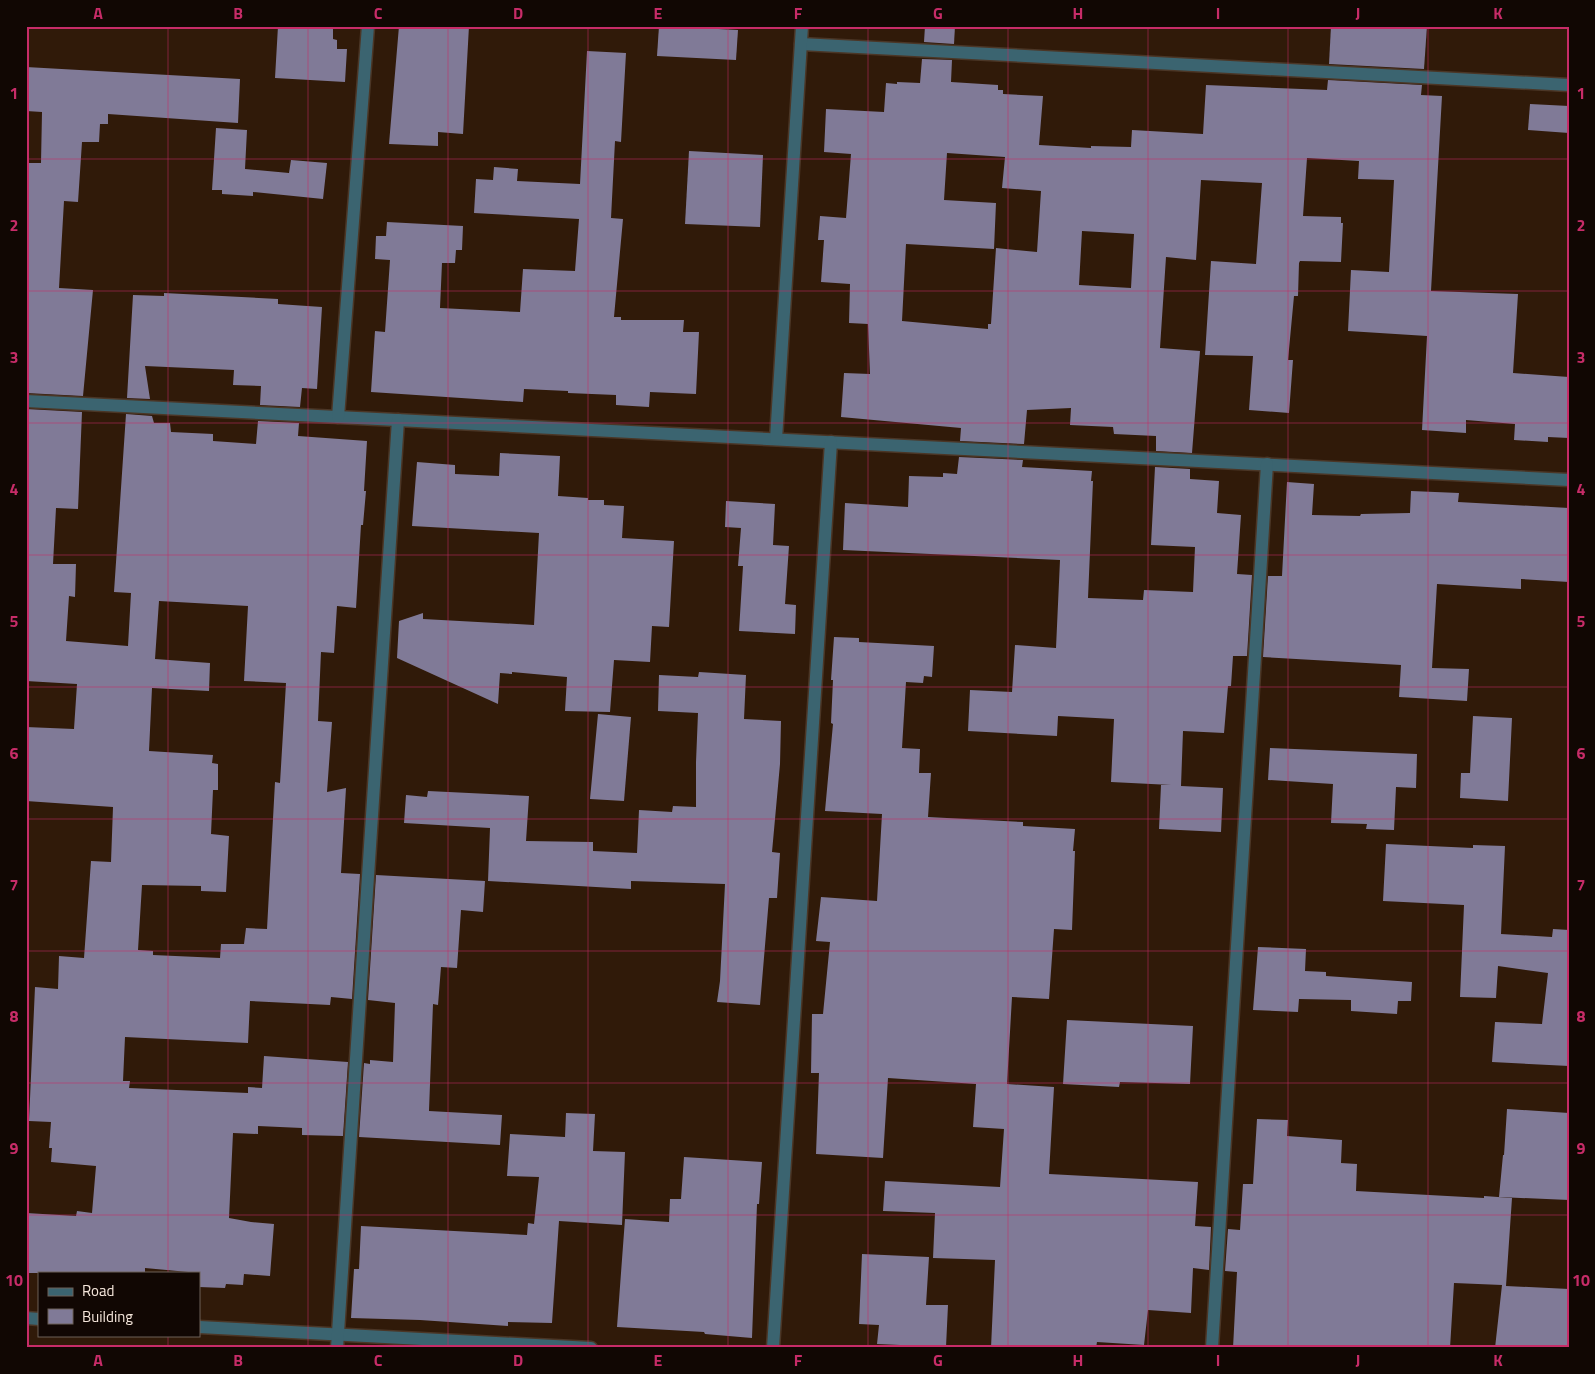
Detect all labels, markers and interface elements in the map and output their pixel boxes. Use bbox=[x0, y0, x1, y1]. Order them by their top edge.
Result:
text: A bbox=[93, 1, 103, 25]
text: B bbox=[233, 1, 243, 25]
text: C bbox=[374, 1, 383, 25]
text: D bbox=[513, 1, 523, 25]
text: E bbox=[654, 1, 663, 25]
text: F bbox=[794, 1, 803, 25]
text: G bbox=[933, 1, 943, 25]
text: H bbox=[1073, 1, 1083, 25]
text: I bbox=[1216, 1, 1220, 25]
text: J bbox=[1356, 1, 1360, 25]
text: K bbox=[1493, 1, 1503, 25]
text: 1 bbox=[10, 81, 18, 105]
text: 1 bbox=[1577, 81, 1585, 105]
text: 2 bbox=[10, 213, 18, 237]
text: 2 bbox=[1577, 213, 1585, 237]
text: 3 bbox=[10, 345, 18, 369]
text: 3 bbox=[1577, 345, 1585, 369]
text: 4 bbox=[10, 477, 19, 501]
text: 4 bbox=[1577, 477, 1586, 501]
text: 5 bbox=[10, 609, 19, 633]
text: 5 bbox=[1577, 609, 1586, 633]
text: 6 bbox=[10, 741, 19, 765]
text: 6 bbox=[1577, 741, 1586, 765]
text: 7 bbox=[10, 873, 18, 897]
text: 7 bbox=[1577, 873, 1585, 897]
text: 8 bbox=[10, 1004, 19, 1028]
text: 8 bbox=[1577, 1004, 1586, 1028]
text: 9 bbox=[10, 1136, 19, 1160]
text: 9 bbox=[1577, 1136, 1586, 1160]
text: 10 bbox=[5, 1268, 23, 1292]
text: 10 bbox=[1572, 1268, 1590, 1292]
legend bbox=[38, 1272, 200, 1336]
text: Road bbox=[82, 1279, 114, 1302]
text: Building bbox=[82, 1305, 133, 1328]
text: A bbox=[93, 1348, 103, 1372]
text: B bbox=[233, 1348, 243, 1372]
text: C bbox=[374, 1348, 383, 1372]
text: D bbox=[513, 1348, 523, 1372]
text: E bbox=[654, 1348, 663, 1372]
text: F bbox=[794, 1348, 803, 1372]
text: G bbox=[933, 1348, 943, 1372]
text: H bbox=[1073, 1348, 1083, 1372]
text: I bbox=[1216, 1348, 1220, 1372]
text: J bbox=[1356, 1348, 1360, 1372]
text: K bbox=[1493, 1348, 1503, 1372]

